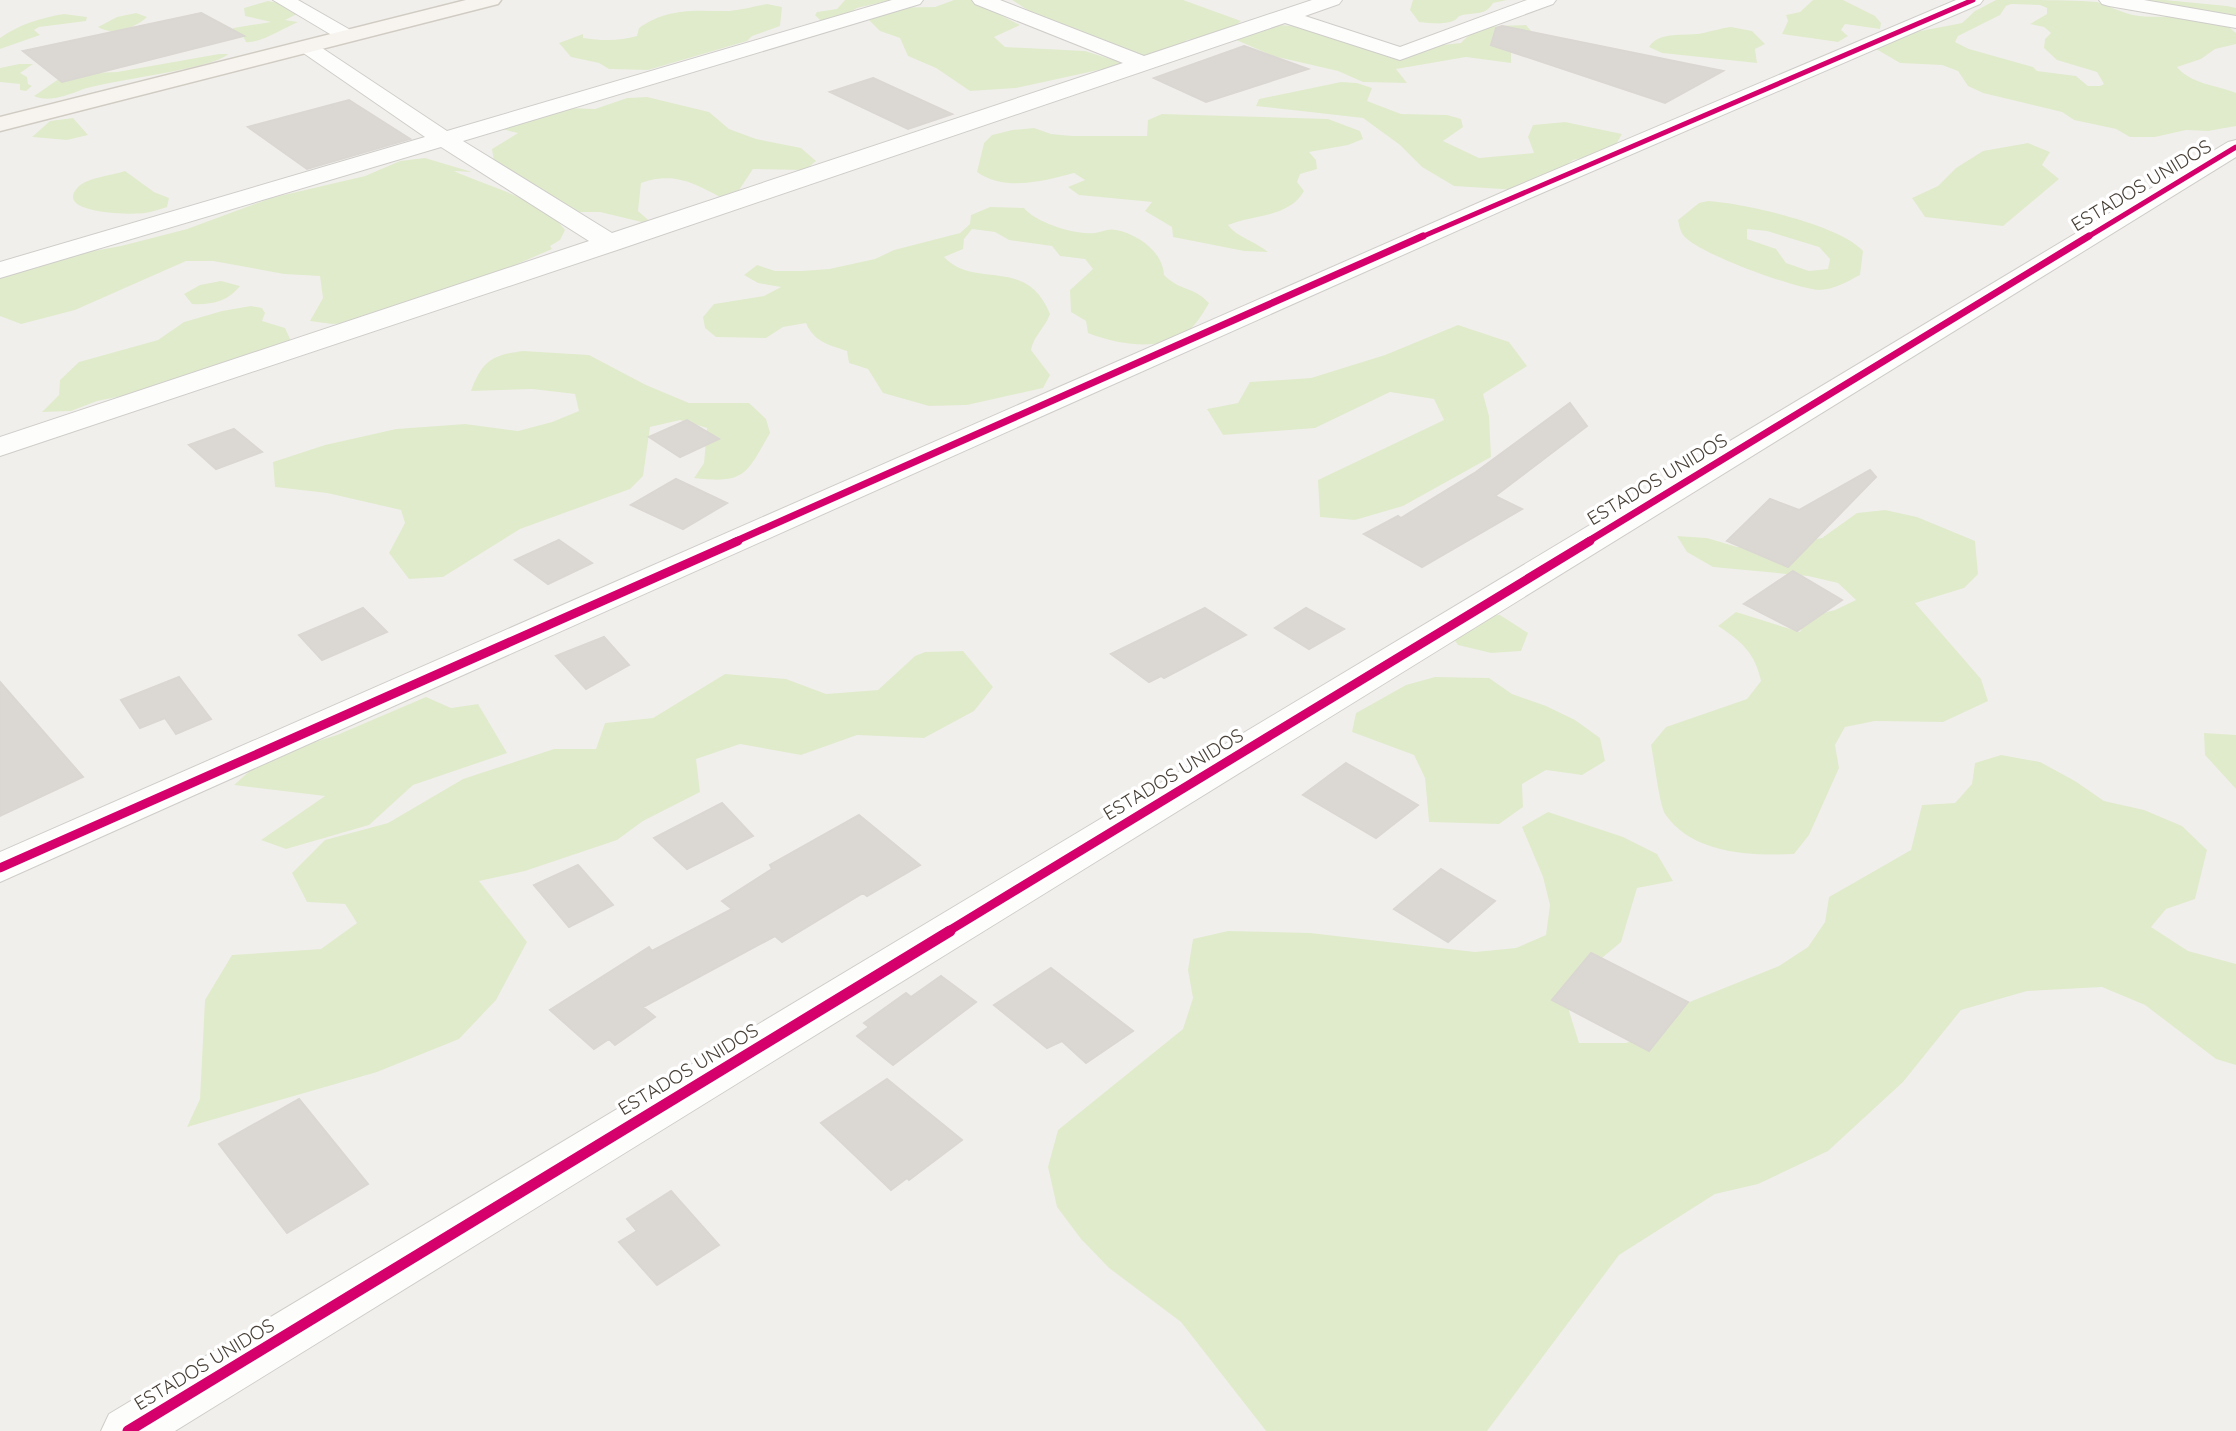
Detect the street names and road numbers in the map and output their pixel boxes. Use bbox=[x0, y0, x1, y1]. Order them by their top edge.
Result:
street label: ESTADOS UNIDOS bbox=[2067, 134, 2215, 236]
street label: ESTADOS UNIDOS bbox=[1583, 428, 1731, 530]
street label: ESTADOS UNIDOS bbox=[1099, 723, 1247, 825]
street label: ESTADOS UNIDOS bbox=[614, 1018, 762, 1120]
street label: ESTADOS UNIDOS bbox=[130, 1313, 278, 1415]

